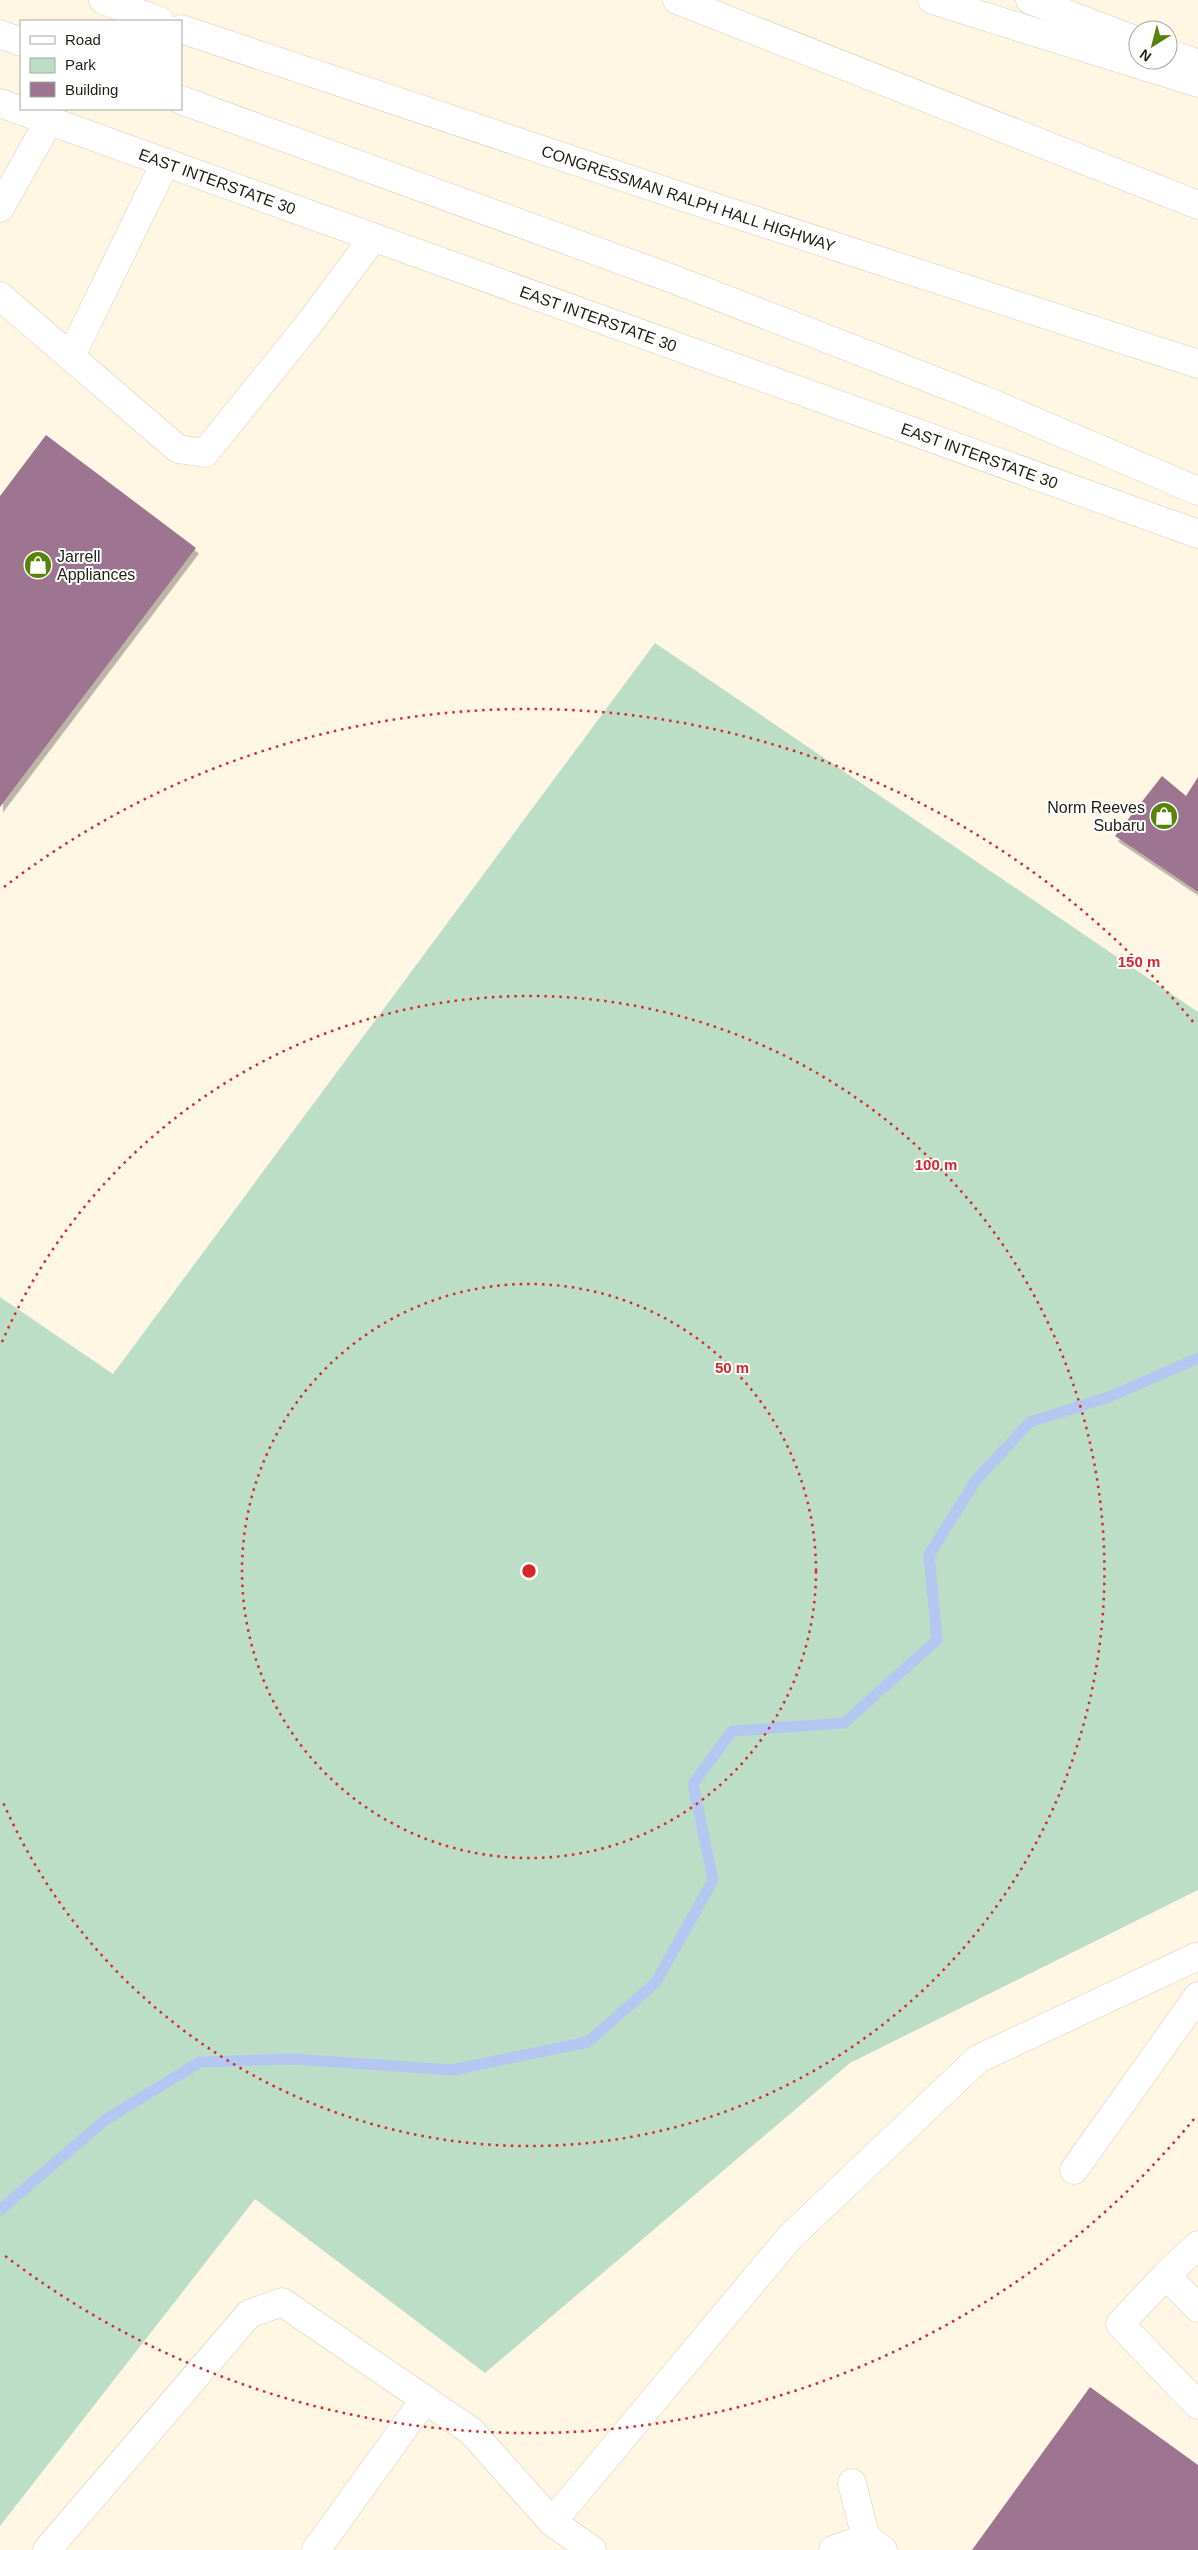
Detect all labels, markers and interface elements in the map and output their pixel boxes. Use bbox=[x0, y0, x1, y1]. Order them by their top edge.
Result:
legend bbox=[20, 20, 182, 110]
north arrow bbox=[1128, 20, 1178, 70]
text: Road bbox=[65, 31, 101, 48]
text: N bbox=[1137, 46, 1154, 65]
text: Park bbox=[65, 56, 96, 73]
text: Building bbox=[65, 81, 118, 98]
street label: CONGRESSMAN RALPH HALL HIGHWAY bbox=[540, 142, 838, 254]
street label: EAST INTERSTATE 30 bbox=[137, 145, 298, 217]
street label: EAST INTERSTATE 30 bbox=[518, 282, 679, 354]
street label: EAST INTERSTATE 30 bbox=[899, 419, 1060, 491]
place label: Jarrell Appliances bbox=[57, 548, 135, 583]
shop icon: Jarrell Appliances bbox=[23, 550, 53, 580]
place label: Norm Reeves Subaru bbox=[1047, 799, 1145, 834]
shop icon: Norm Reeves Subaru bbox=[1149, 801, 1179, 831]
text: 150 m bbox=[1118, 953, 1160, 970]
text: 100 m bbox=[915, 1156, 957, 1173]
text: 50 m bbox=[715, 1359, 749, 1376]
centre of rings bbox=[520, 1562, 538, 1580]

